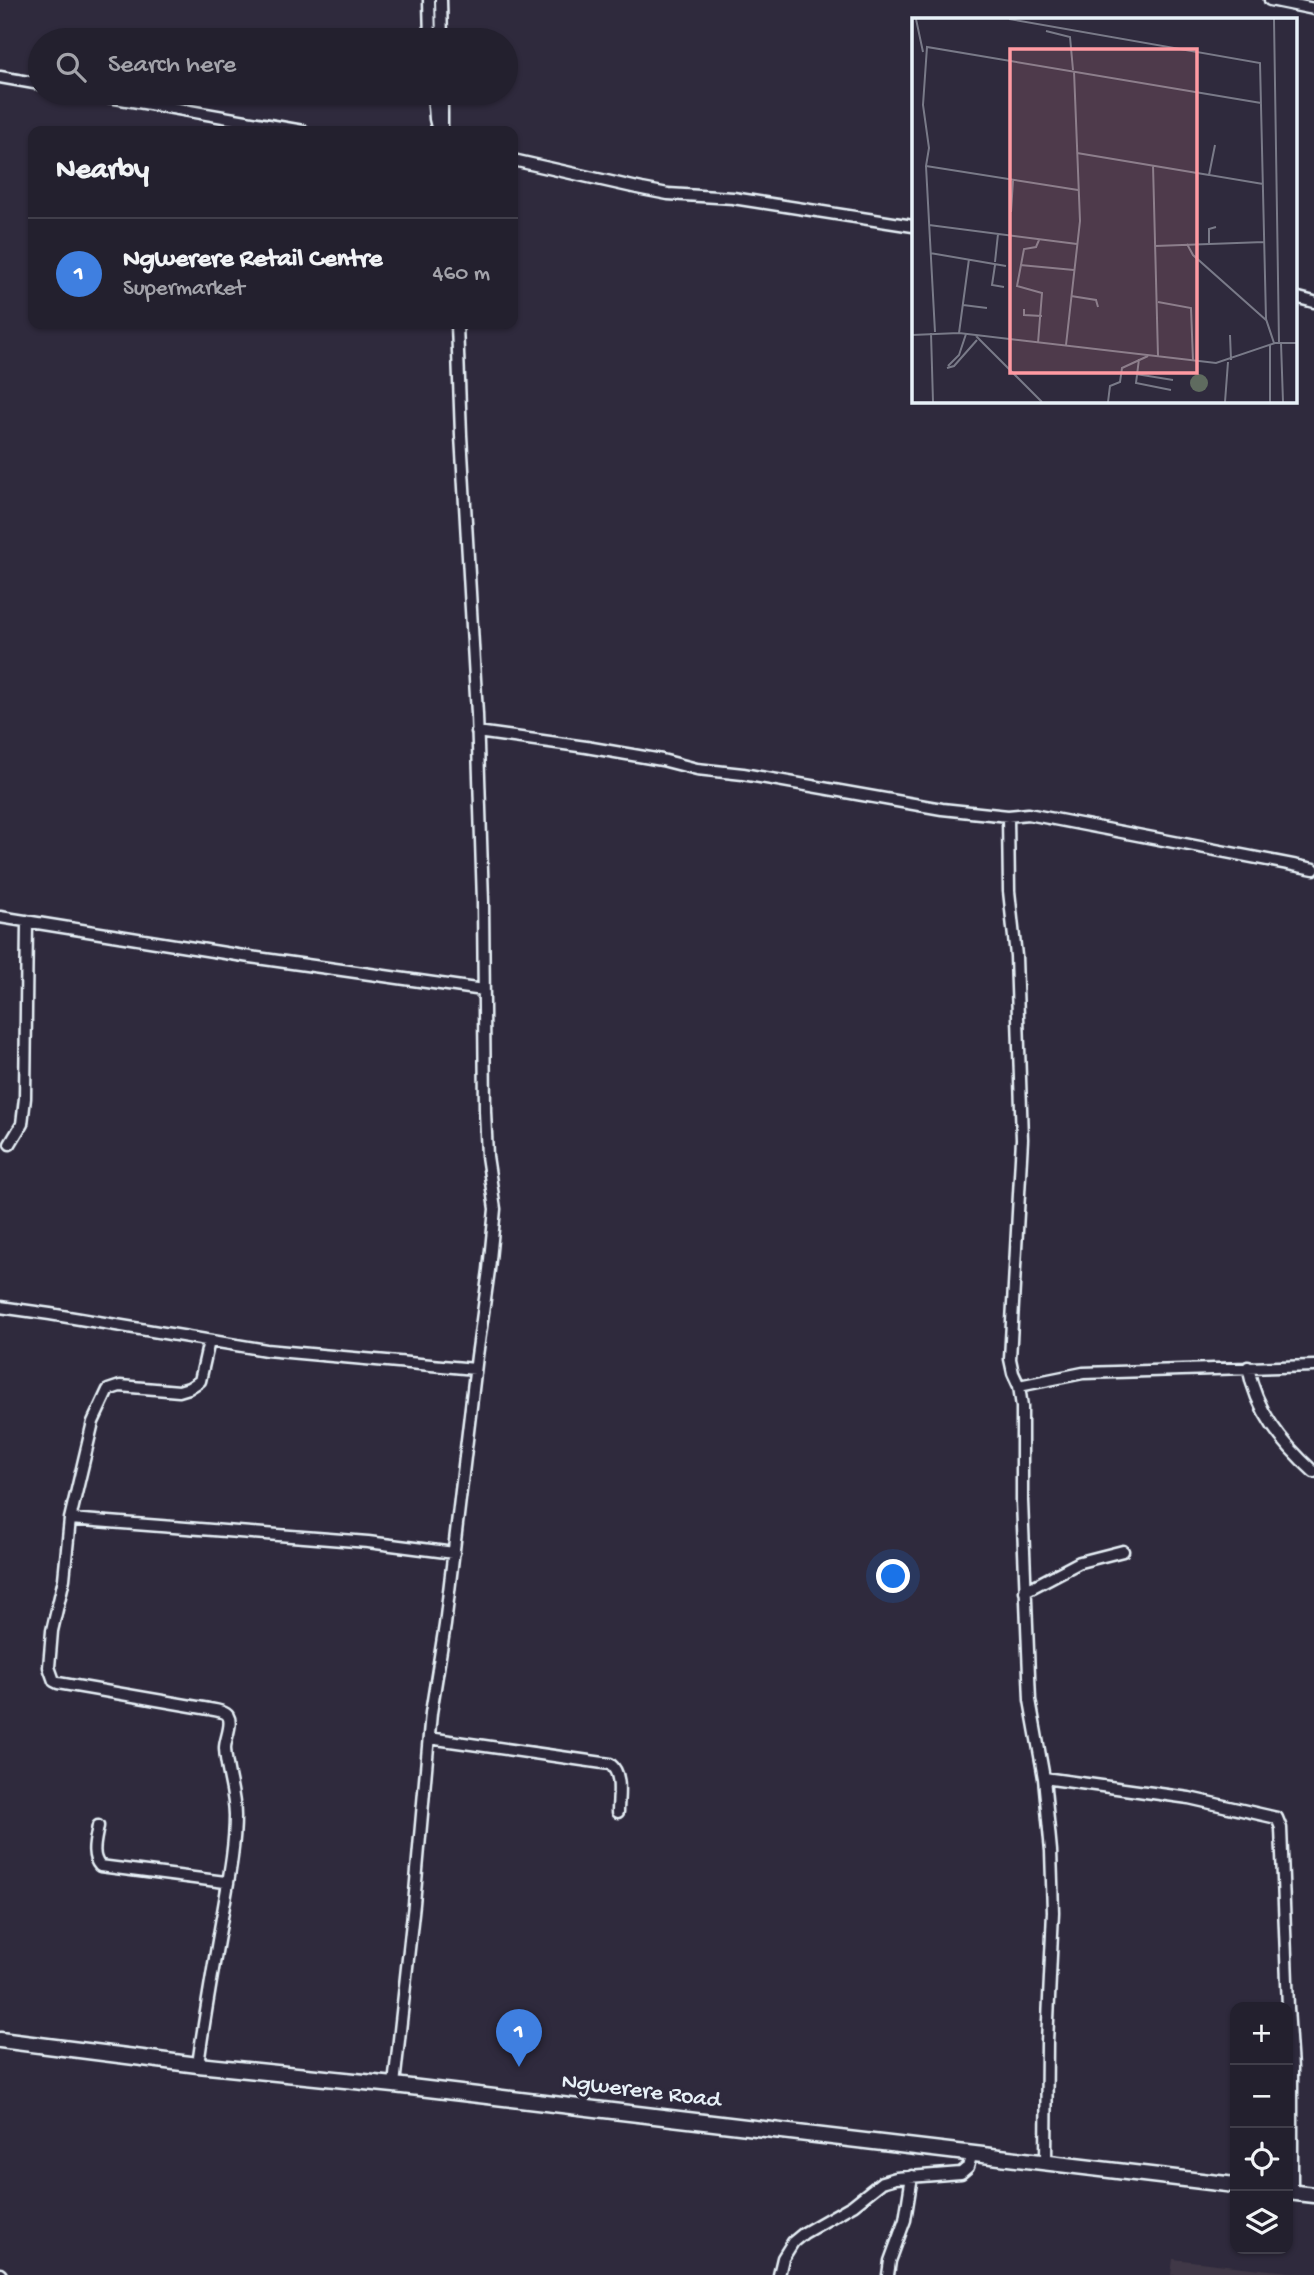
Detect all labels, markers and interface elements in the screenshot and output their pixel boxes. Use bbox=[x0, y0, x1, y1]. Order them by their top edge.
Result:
inset map bbox=[912, 18, 1296, 402]
search box bbox=[28, 28, 518, 105]
icon: search bbox=[52, 48, 90, 86]
text: Search here bbox=[108, 51, 236, 82]
text: Nearby bbox=[56, 154, 149, 189]
text: Ngwerere Retail Centre bbox=[123, 245, 382, 276]
text: 1 bbox=[74, 261, 84, 288]
text: 460 m bbox=[433, 261, 490, 288]
text: Supermarket bbox=[123, 276, 245, 303]
your location bbox=[876, 1559, 910, 1593]
map controls bbox=[1230, 2002, 1293, 2254]
button: + bbox=[1230, 2002, 1293, 2065]
pin: 1 bbox=[496, 2009, 542, 2067]
button: − bbox=[1230, 2065, 1293, 2128]
street label: Ngwerere Road bbox=[560, 2068, 724, 2116]
button: locate bbox=[1230, 2128, 1293, 2191]
button: layers bbox=[1230, 2191, 1293, 2254]

